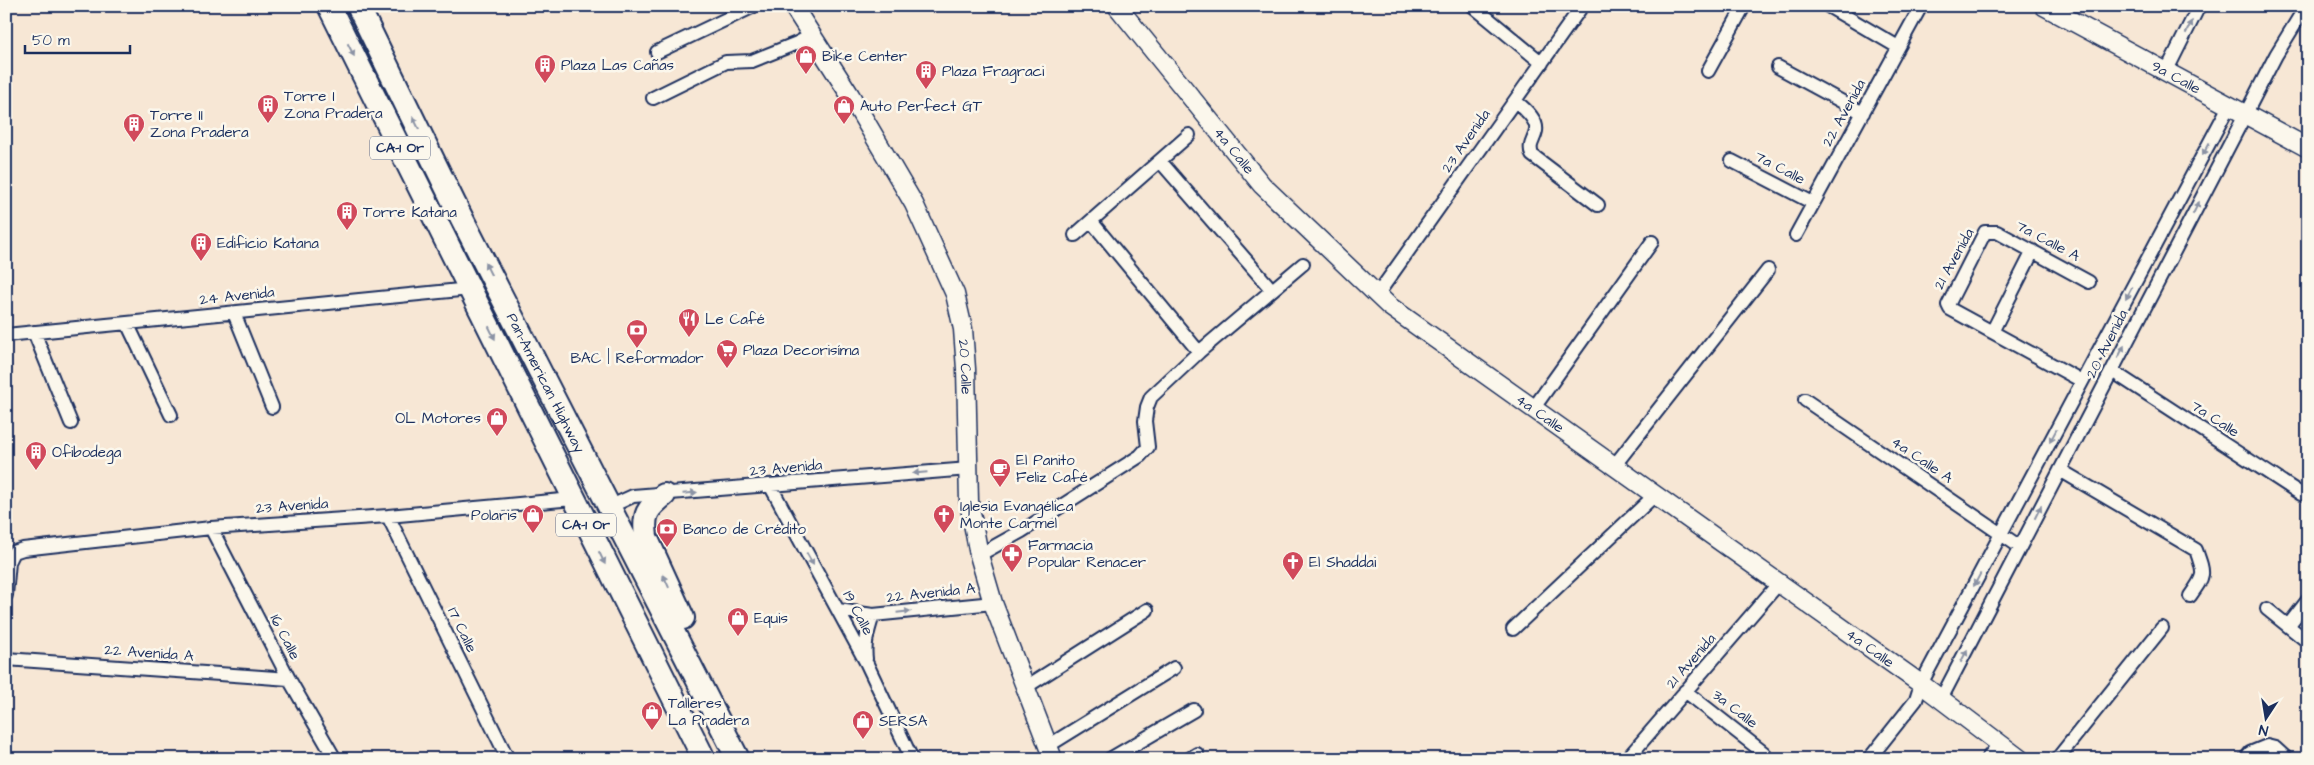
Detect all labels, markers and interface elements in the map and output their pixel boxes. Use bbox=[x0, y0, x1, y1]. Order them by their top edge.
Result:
one-way arrow bbox=[2185, 20, 2193, 34]
scale bar bbox=[25, 22, 130, 54]
text: 50 m bbox=[32, 30, 70, 51]
one-way arrow bbox=[347, 43, 355, 57]
shop icon: Bike Center bbox=[794, 44, 818, 75]
place label: Bike Center bbox=[822, 46, 907, 67]
building icon: Plaza Las Cañas bbox=[533, 53, 557, 84]
place label: Plaza Las Cañas bbox=[561, 55, 675, 76]
street label: 9a Calle bbox=[2148, 55, 2205, 99]
building icon: Plaza Fragraci bbox=[914, 59, 938, 90]
place label: Plaza Fragraci bbox=[942, 61, 1045, 83]
street label: 22 Avenida bbox=[1817, 75, 1871, 150]
place label: Torre I Zona Pradera bbox=[284, 86, 383, 124]
building icon: Torre I Zona Pradera bbox=[256, 93, 280, 124]
shop icon: Auto Perfect GT bbox=[832, 94, 856, 125]
place label: Auto Perfect GT bbox=[860, 96, 983, 117]
place label: Torre II Zona Pradera bbox=[150, 105, 249, 143]
street label: 23 Avenida bbox=[1437, 105, 1496, 177]
building icon: Torre II Zona Pradera bbox=[122, 112, 146, 143]
one-way arrow bbox=[412, 116, 420, 130]
street label: 4a Calle bbox=[1209, 123, 1260, 179]
road number: CA-1 Or bbox=[370, 136, 430, 160]
one-way arrow bbox=[2202, 142, 2210, 156]
street label: 7a Calle bbox=[1751, 146, 1809, 190]
building icon: Torre Katana bbox=[335, 200, 359, 231]
one-way arrow bbox=[2192, 200, 2200, 215]
place label: Torre Katana bbox=[363, 202, 457, 223]
street label: 7a Calle A bbox=[2012, 215, 2084, 267]
street label: 21 Avenida bbox=[1929, 224, 1980, 293]
building icon: Edificio Katana bbox=[189, 231, 213, 262]
place label: Edificio Katana bbox=[217, 233, 319, 254]
one-way arrow bbox=[484, 261, 492, 276]
street label: 24 Avenida bbox=[198, 282, 276, 310]
one-way arrow bbox=[2125, 285, 2133, 300]
street label: 20 Avenida bbox=[2081, 306, 2133, 382]
restaurant icon: Le Café bbox=[677, 307, 701, 338]
street label: Pan-American Highway bbox=[501, 309, 590, 457]
place label: Le Café bbox=[705, 309, 765, 330]
bank icon: BAC | Reformador bbox=[625, 318, 649, 349]
one-way arrow bbox=[488, 326, 496, 340]
supermarket icon: Plaza Decorisíma bbox=[715, 338, 739, 369]
street label: 20 Calle bbox=[953, 339, 977, 395]
place label: Plaza Decorisíma bbox=[743, 340, 859, 361]
one-way arrow bbox=[2117, 345, 2125, 359]
place label: BAC | Reformador bbox=[570, 348, 704, 369]
street label: 4a Calle bbox=[1511, 389, 1568, 438]
street label: 7a Calle bbox=[2187, 396, 2243, 442]
shop icon: OL Motores bbox=[485, 406, 509, 437]
place label: OL Motores bbox=[395, 408, 481, 429]
one-way arrow bbox=[2049, 429, 2057, 443]
street label: 4a Calle A bbox=[1887, 432, 1957, 489]
building icon: Ofibodega bbox=[24, 440, 48, 471]
place label: Ofibodega bbox=[52, 442, 122, 464]
place label: El Panito Feliz Café bbox=[1016, 450, 1088, 488]
street label: 23 Avenida bbox=[749, 454, 824, 482]
cafe icon: El Panito Feliz Café bbox=[988, 457, 1012, 488]
one-way arrow bbox=[912, 469, 928, 477]
one-way arrow bbox=[683, 489, 699, 497]
street label: 23 Avenida bbox=[255, 493, 329, 519]
place label: Iglesia Evangélica Monte Carmel bbox=[960, 496, 1074, 534]
shop icon: Polaris bbox=[521, 503, 545, 534]
church icon: Iglesia Evangélica Monte Carmel bbox=[932, 503, 956, 534]
one-way arrow bbox=[2034, 504, 2042, 519]
place label: Polaris bbox=[471, 505, 517, 526]
road number: CA-1 Or bbox=[556, 514, 616, 536]
bank icon: Banco de Crédito bbox=[655, 517, 679, 548]
place label: Banco de Crédito bbox=[683, 519, 807, 540]
place label: Farmacia Popular Renacer bbox=[1028, 535, 1146, 573]
pharmacy icon: Farmacia Popular Renacer bbox=[1000, 542, 1024, 573]
one-way arrow bbox=[598, 550, 606, 565]
church icon: El Shaddai bbox=[1281, 550, 1305, 581]
one-way arrow bbox=[806, 552, 815, 565]
place label: El Shaddai bbox=[1309, 552, 1377, 573]
one-way arrow bbox=[1973, 572, 1981, 587]
one-way arrow bbox=[661, 574, 669, 588]
street label: 22 Avenida A bbox=[885, 578, 977, 608]
street label: 19 Calle bbox=[838, 587, 878, 639]
street label: 17 Calle bbox=[442, 604, 482, 656]
shop icon: Equis bbox=[726, 606, 750, 637]
place label: Equis bbox=[754, 608, 788, 629]
one-way arrow bbox=[896, 608, 912, 616]
street label: 16 Calle bbox=[265, 611, 305, 663]
street label: 4a Calle bbox=[1842, 623, 1899, 672]
street label: 21 Avenida bbox=[1661, 629, 1721, 693]
street label: 22 Avenida A bbox=[104, 639, 195, 667]
one-way arrow bbox=[1960, 649, 1968, 663]
street label: 3a Calle bbox=[1708, 685, 1762, 733]
north arrow bbox=[2242, 692, 2292, 742]
place label: Talleres La Pradera bbox=[668, 693, 750, 731]
shop icon: Talleres La Pradera bbox=[640, 700, 664, 731]
shop icon: SERSA bbox=[851, 709, 875, 740]
place label: SERSA bbox=[879, 711, 928, 732]
text: N bbox=[2257, 719, 2270, 740]

